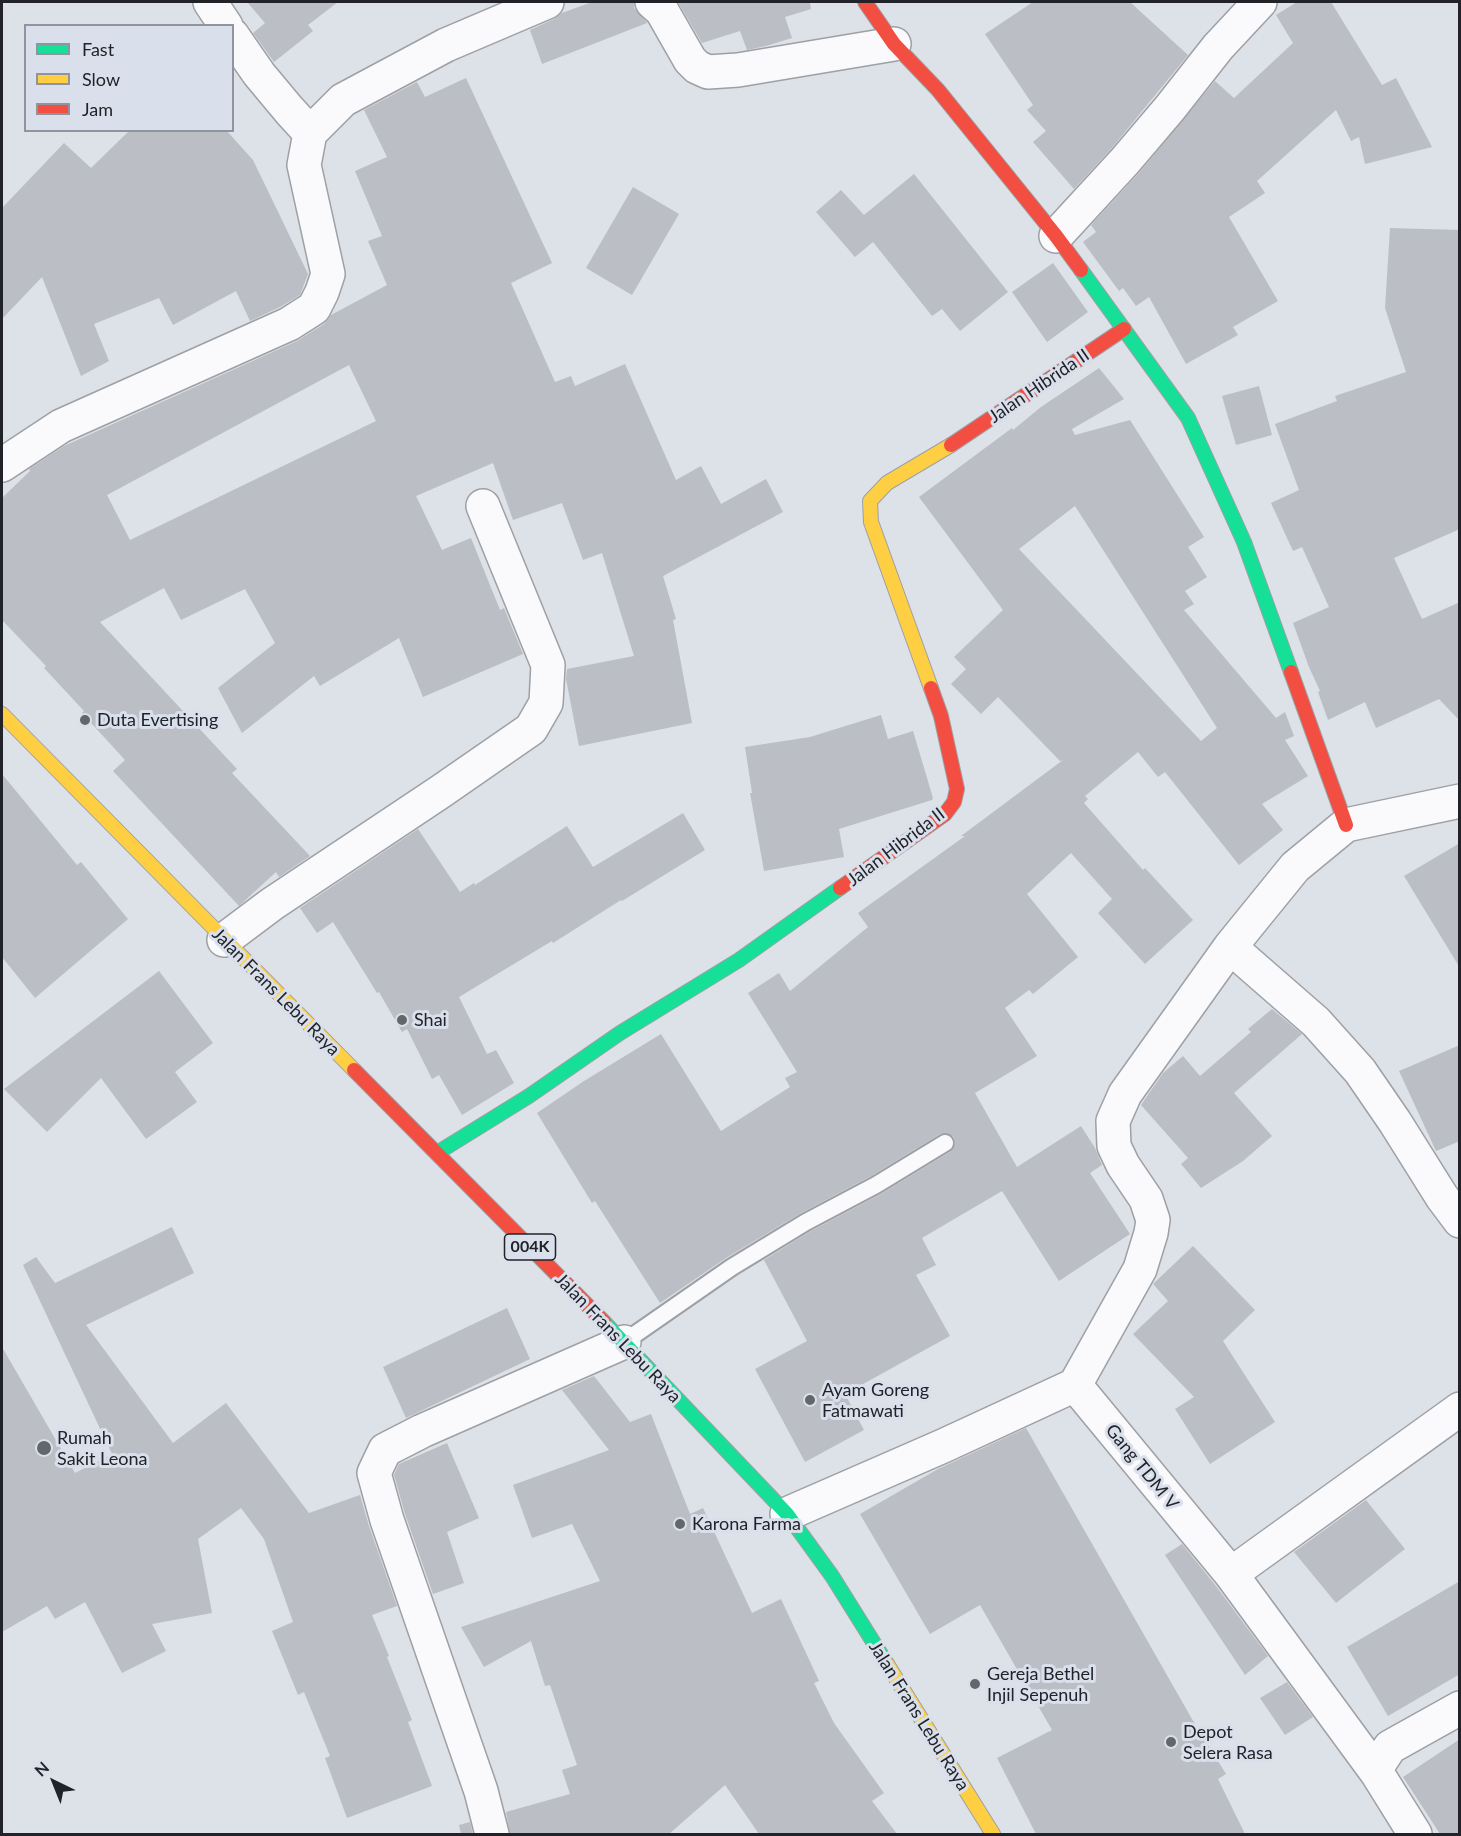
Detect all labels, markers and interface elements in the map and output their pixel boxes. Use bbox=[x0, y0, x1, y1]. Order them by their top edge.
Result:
legend bbox=[24, 24, 234, 132]
text: Fast bbox=[82, 38, 114, 60]
text: Slow bbox=[82, 68, 120, 90]
text: Jam bbox=[82, 98, 113, 120]
street label: Jalan Hibrida II bbox=[985, 344, 1093, 428]
place label: Duta Evertising bbox=[97, 709, 218, 731]
marker: Duta Evertising bbox=[78, 713, 92, 727]
street label: Jalan Hibrida II bbox=[843, 803, 949, 891]
street label: Jalan Frans Lebu Raya bbox=[208, 924, 344, 1060]
place label: Shai bbox=[414, 1009, 447, 1031]
marker: Shai bbox=[395, 1013, 409, 1027]
road number: 004K bbox=[504, 1234, 556, 1260]
street label: Jalan Frans Lebu Raya bbox=[551, 1269, 685, 1407]
place label: Ayam Goreng Fatmawati bbox=[822, 1379, 929, 1422]
marker: Ayam Goreng Fatmawati bbox=[803, 1393, 817, 1407]
street label: Gang TDM V bbox=[1101, 1420, 1183, 1514]
place label: Rumah Sakit Leona bbox=[57, 1427, 147, 1470]
marker: Rumah Sakit Leona bbox=[35, 1439, 53, 1457]
place label: Karona Farma bbox=[692, 1513, 801, 1535]
marker: Karona Farma bbox=[673, 1517, 687, 1531]
street label: Jalan Frans Lebu Raya bbox=[864, 1637, 974, 1795]
place label: Gereja Bethel Injil Sepenuh bbox=[987, 1663, 1094, 1706]
marker: Gereja Bethel Injil Sepenuh bbox=[968, 1677, 982, 1691]
place label: Depot Selera Rasa bbox=[1183, 1721, 1273, 1764]
marker: Depot Selera Rasa bbox=[1164, 1735, 1178, 1749]
north arrow bbox=[24, 1752, 84, 1812]
text: N bbox=[30, 1757, 52, 1780]

